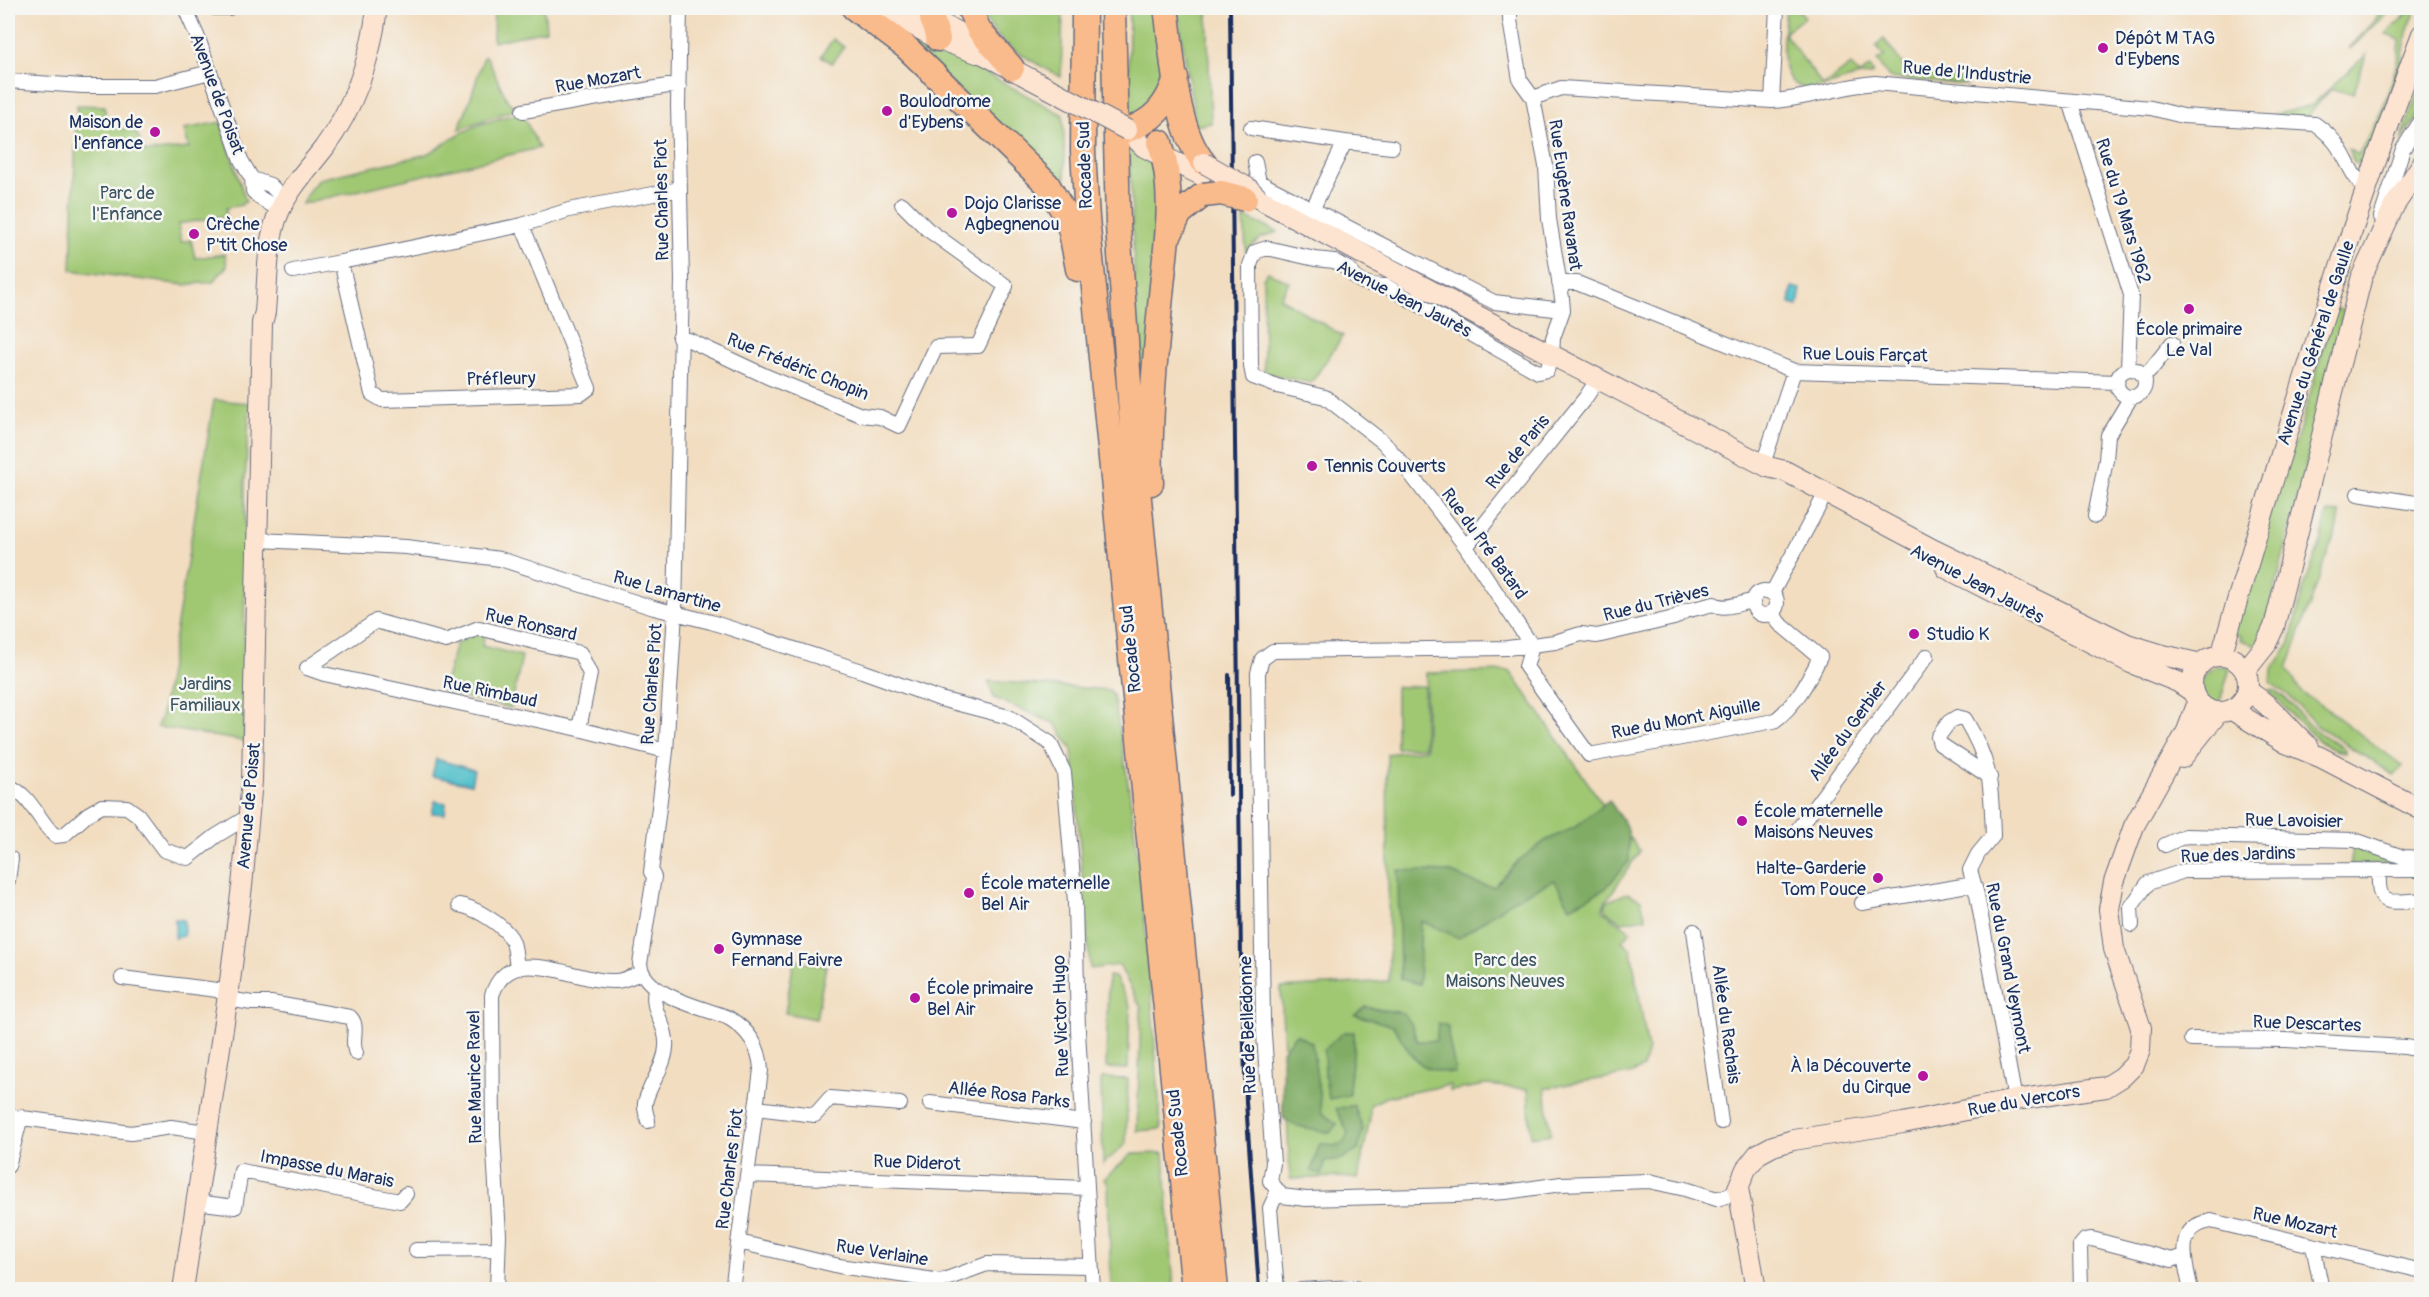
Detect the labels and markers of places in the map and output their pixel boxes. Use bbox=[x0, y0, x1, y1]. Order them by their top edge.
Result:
place label: Dépôt M TAG d'Eybens bbox=[2115, 27, 2215, 71]
marker: Dépôt M TAG d'Eybens bbox=[2096, 41, 2110, 55]
place label: Boulodrome d'Eybens bbox=[899, 90, 991, 134]
marker: Boulodrome d'Eybens bbox=[880, 104, 894, 118]
place label: Maison de l'enfance bbox=[69, 111, 143, 155]
marker: Maison de l'enfance bbox=[148, 125, 162, 139]
place label: Dojo Clarisse Agbegnenou bbox=[964, 192, 1061, 236]
marker: Dojo Clarisse Agbegnenou bbox=[945, 206, 959, 220]
place label: Crèche P'tit Chose bbox=[206, 213, 287, 257]
marker: Crèche P'tit Chose bbox=[187, 227, 201, 241]
marker: École primaire Le Val bbox=[2182, 302, 2196, 316]
place label: École primaire Le Val bbox=[2136, 318, 2242, 362]
place label: Tennis Couverts bbox=[1324, 455, 1445, 478]
marker: Tennis Couverts bbox=[1305, 459, 1319, 473]
place label: Studio K bbox=[1926, 623, 1989, 646]
marker: Studio K bbox=[1907, 627, 1921, 641]
place label: École maternelle Maisons Neuves bbox=[1754, 800, 1883, 844]
marker: École maternelle Maisons Neuves bbox=[1735, 814, 1749, 828]
place label: Halte-Garderie Tom Pouce bbox=[1755, 857, 1866, 901]
marker: Halte-Garderie Tom Pouce bbox=[1871, 871, 1885, 885]
place label: École maternelle Bel Air bbox=[981, 872, 1110, 916]
marker: École maternelle Bel Air bbox=[962, 886, 976, 900]
place label: Gymnase Fernand Faivre bbox=[731, 928, 843, 972]
marker: Gymnase Fernand Faivre bbox=[712, 942, 726, 956]
place label: École primaire Bel Air bbox=[927, 977, 1033, 1021]
marker: École primaire Bel Air bbox=[908, 991, 922, 1005]
place label: À la Découverte du Cirque bbox=[1790, 1055, 1911, 1099]
marker: À la Découverte du Cirque bbox=[1916, 1069, 1930, 1083]

